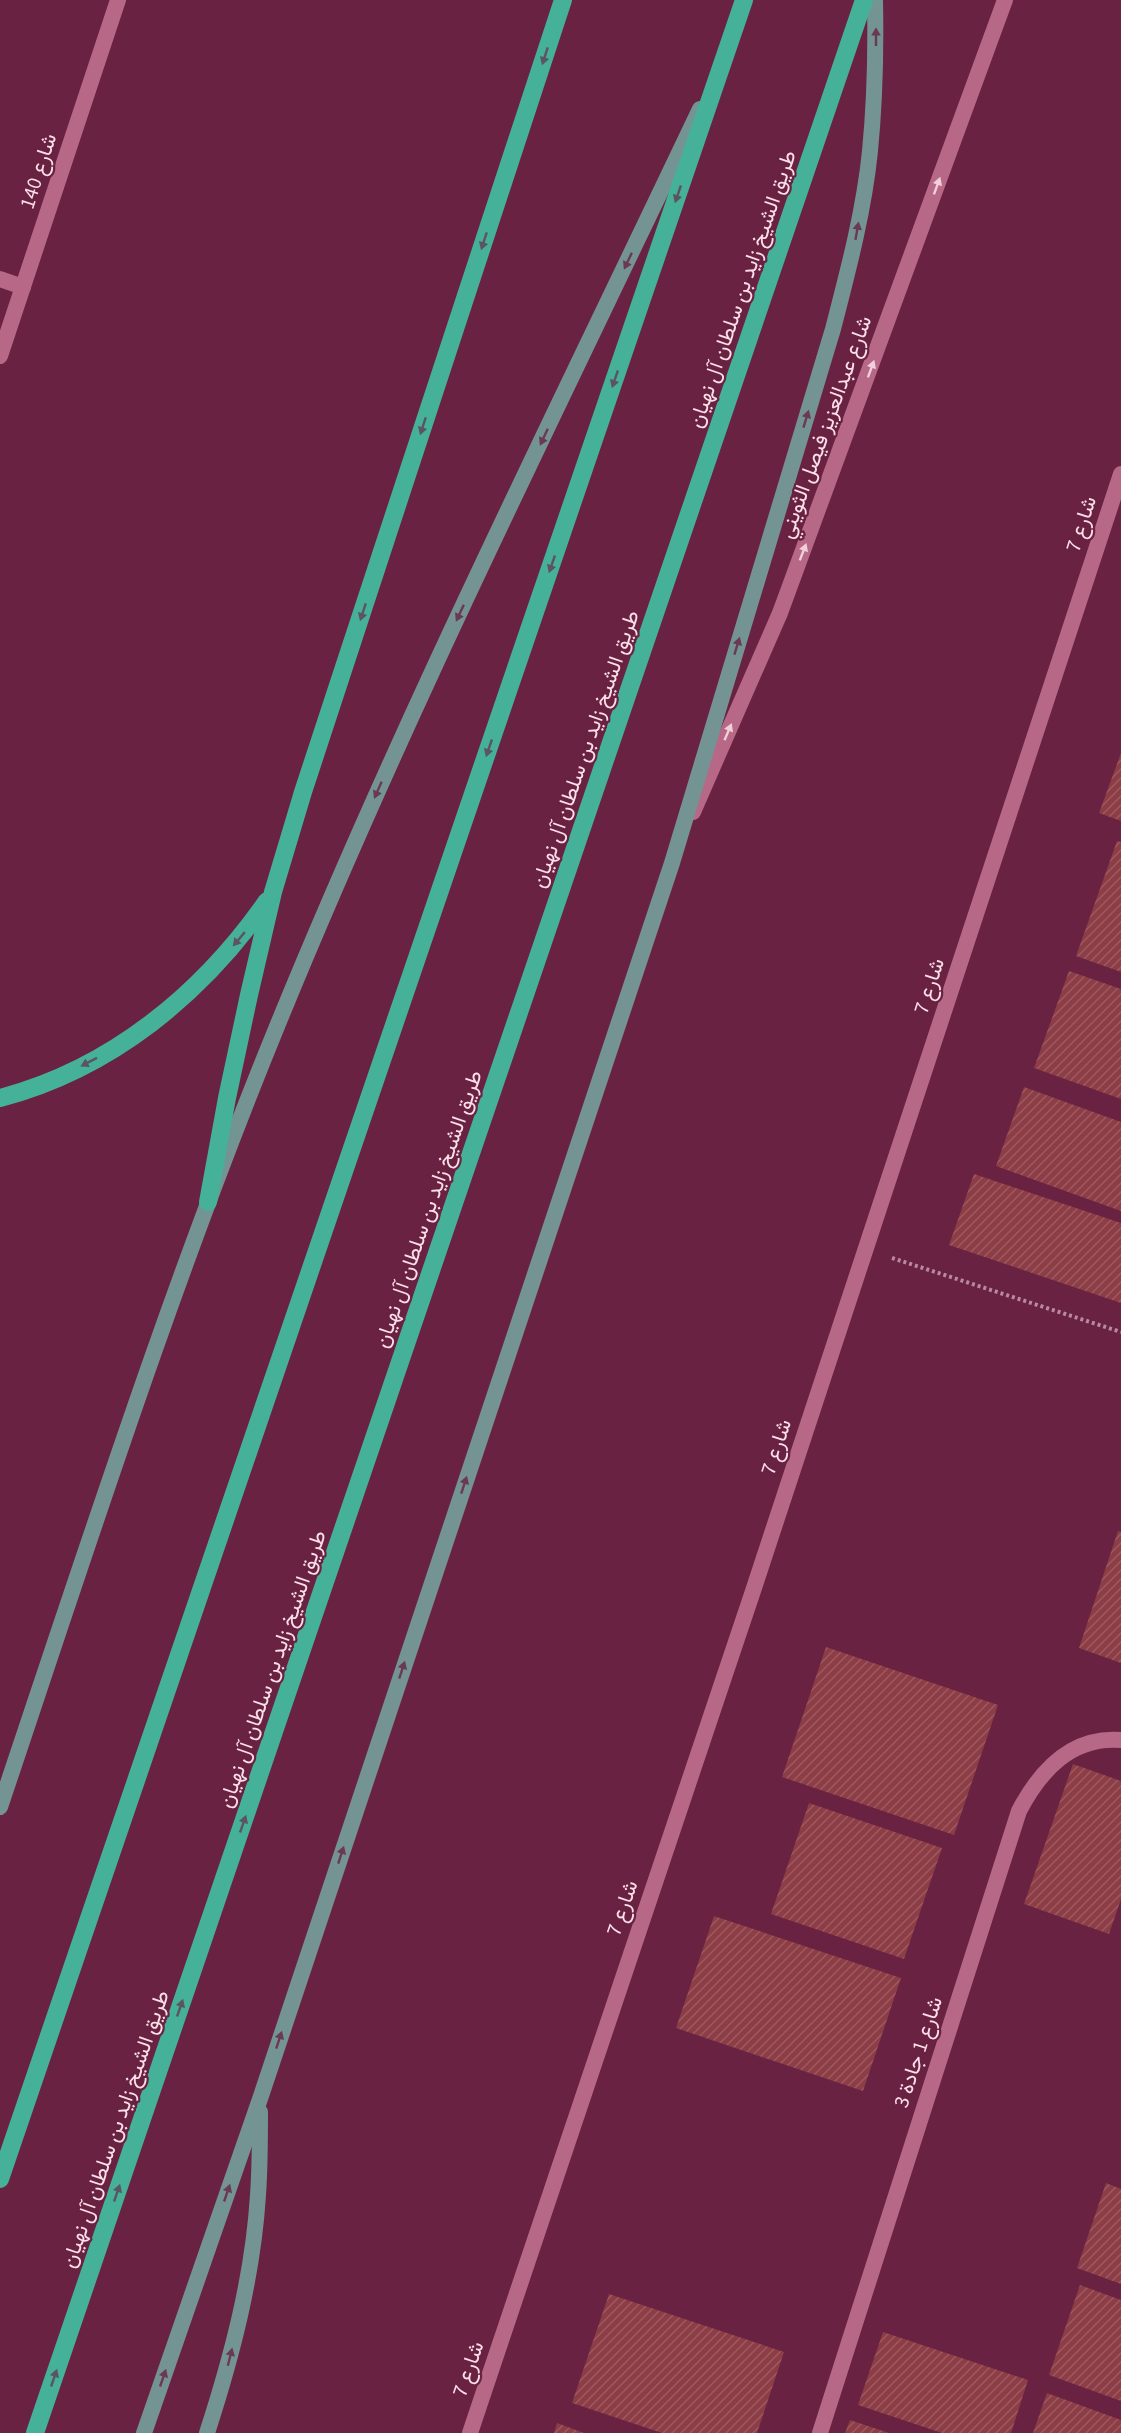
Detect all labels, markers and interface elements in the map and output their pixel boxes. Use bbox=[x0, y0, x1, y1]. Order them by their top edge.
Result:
one-way arrow bbox=[871, 28, 881, 47]
one-way arrow bbox=[539, 47, 549, 65]
street label: شارع 140 bbox=[12, 129, 64, 213]
street label: طريق الشيخ زايد بن سلطان آل نهيان bbox=[680, 146, 804, 432]
one-way arrow bbox=[933, 177, 943, 195]
one-way arrow bbox=[673, 186, 682, 204]
one-way arrow bbox=[852, 221, 861, 240]
one-way arrow bbox=[479, 232, 488, 250]
one-way arrow bbox=[623, 253, 632, 270]
street label: شارع عبدالعزيز فيصل الثويني bbox=[771, 311, 881, 543]
one-way arrow bbox=[866, 360, 876, 378]
one-way arrow bbox=[609, 370, 619, 388]
one-way arrow bbox=[802, 410, 811, 428]
one-way arrow bbox=[418, 417, 428, 435]
one-way arrow bbox=[539, 429, 548, 446]
street label: شارع 7 bbox=[1058, 492, 1104, 556]
one-way arrow bbox=[798, 543, 808, 561]
one-way arrow bbox=[546, 555, 556, 573]
one-way arrow bbox=[358, 603, 367, 621]
one-way arrow bbox=[456, 605, 465, 622]
street label: طريق الشيخ زايد بن سلطان آل نهيان bbox=[523, 606, 647, 892]
one-way arrow bbox=[733, 637, 742, 655]
one-way arrow bbox=[724, 723, 733, 741]
one-way arrow bbox=[483, 739, 493, 757]
one-way arrow bbox=[372, 781, 382, 799]
one-way arrow bbox=[232, 931, 245, 947]
street label: شارع 7 bbox=[906, 954, 952, 1018]
one-way arrow bbox=[80, 1057, 97, 1067]
street label: طريق الشيخ زايد بن سلطان آل نهيان bbox=[366, 1066, 490, 1352]
street label: شارع 7 bbox=[753, 1415, 799, 1479]
one-way arrow bbox=[460, 1476, 469, 1494]
street label: طريق الشيخ زايد بن سلطان آل نهيان bbox=[210, 1526, 334, 1812]
one-way arrow bbox=[398, 1661, 408, 1679]
one-way arrow bbox=[238, 1815, 248, 1833]
one-way arrow bbox=[336, 1846, 346, 1864]
street label: شارع 7 bbox=[599, 1876, 645, 1940]
street label: طريق الشيخ زايد بن سلطان آل نهيان bbox=[53, 1986, 177, 2272]
street label: شارع 1 جادة 3 bbox=[886, 1993, 950, 2111]
one-way arrow bbox=[175, 1999, 185, 2017]
one-way arrow bbox=[275, 2031, 284, 2049]
one-way arrow bbox=[113, 2184, 122, 2202]
one-way arrow bbox=[222, 2184, 232, 2202]
street label: شارع 7 bbox=[445, 2337, 491, 2401]
one-way arrow bbox=[225, 2348, 235, 2366]
one-way arrow bbox=[50, 2369, 59, 2387]
one-way arrow bbox=[159, 2369, 169, 2387]

